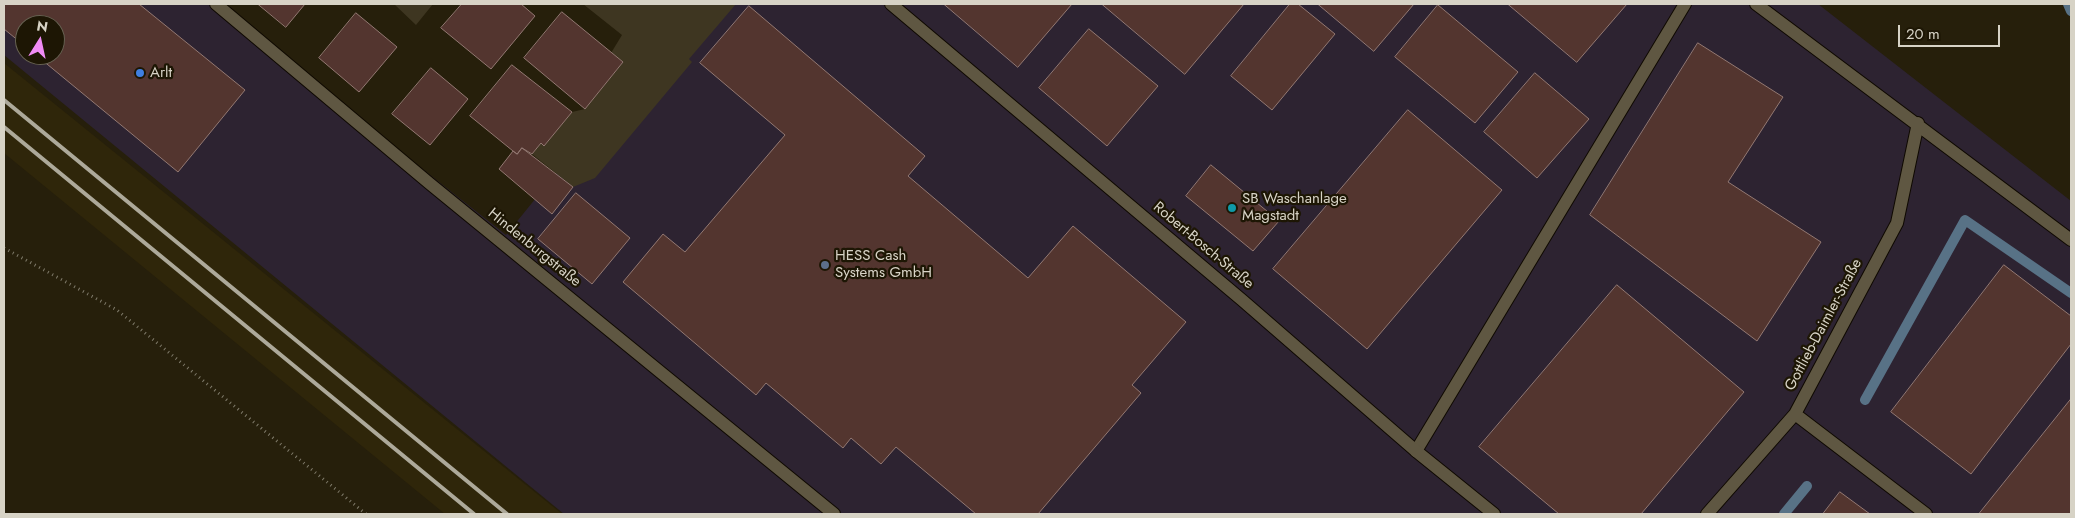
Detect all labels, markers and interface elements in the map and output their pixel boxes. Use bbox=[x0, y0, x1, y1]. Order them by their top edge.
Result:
north arrow bbox=[15, 15, 65, 65]
text: N bbox=[35, 15, 50, 37]
scale bar bbox=[1900, 15, 2002, 47]
text: 20 m bbox=[1906, 23, 1940, 45]
place label: Arlt bbox=[150, 64, 172, 82]
marker: Arlt bbox=[134, 67, 146, 79]
place label: SB Waschanlage Magstadt bbox=[1242, 190, 1347, 225]
street label: Robert-Bosch-Straße bbox=[1149, 199, 1257, 293]
marker: SB Waschanlage Magstadt bbox=[1226, 202, 1238, 214]
street label: Hindenburgstraße bbox=[484, 205, 584, 291]
place label: HESS Cash Systems GmbH bbox=[835, 247, 932, 282]
street label: Gottlieb-Daimler-Straße bbox=[1782, 256, 1866, 394]
marker: HESS Cash Systems GmbH bbox=[819, 259, 831, 271]

